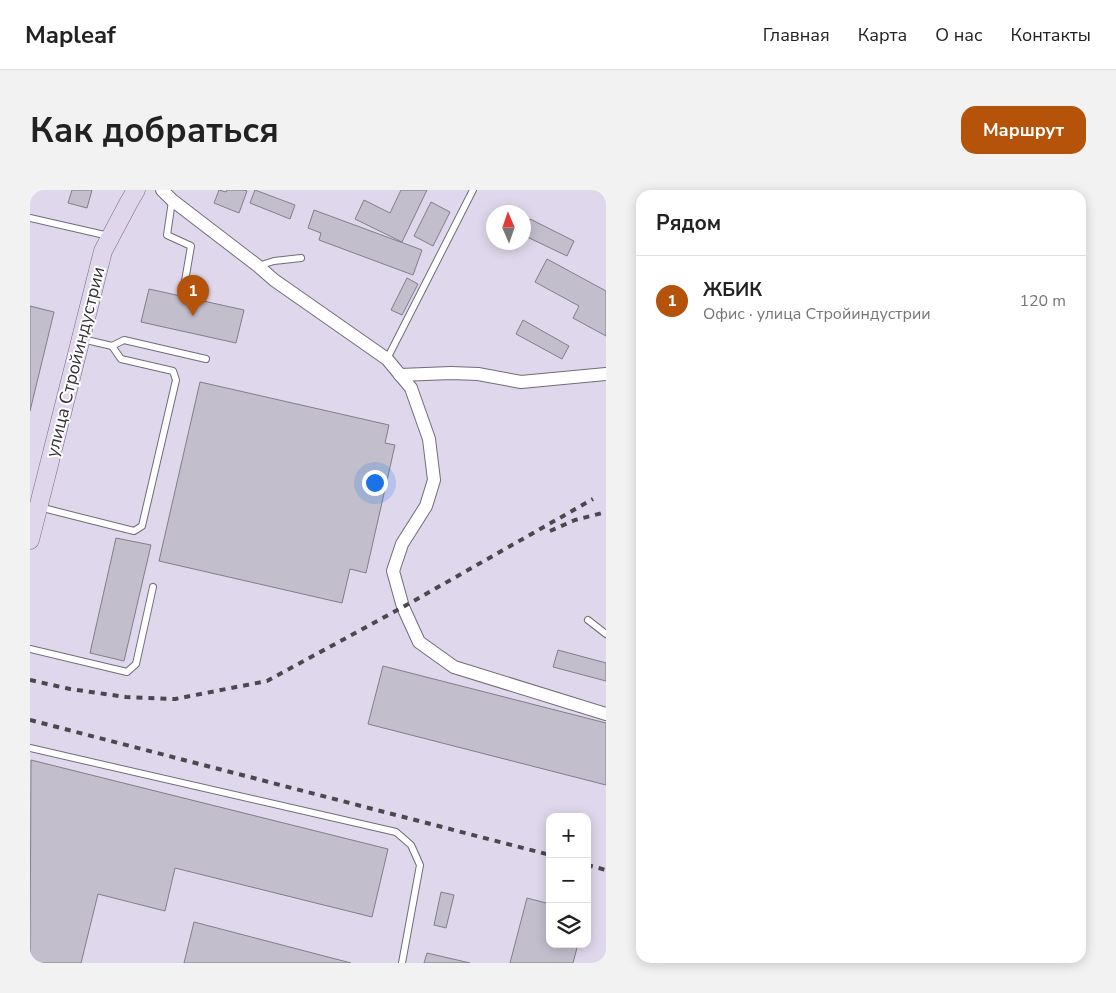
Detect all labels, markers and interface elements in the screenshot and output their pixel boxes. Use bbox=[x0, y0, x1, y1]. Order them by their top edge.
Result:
text: Mapleaf bbox=[25, 19, 116, 51]
text: Главная bbox=[763, 23, 830, 47]
text: Карта bbox=[858, 23, 907, 47]
text: О нас bbox=[935, 23, 983, 47]
text: Контакты bbox=[1011, 23, 1091, 47]
button: Маршрут bbox=[961, 106, 1086, 154]
text: Как добраться bbox=[30, 107, 279, 154]
north arrow bbox=[486, 205, 531, 250]
text: Рядом bbox=[656, 209, 721, 237]
street label: улица Стройиндустрии bbox=[40, 264, 110, 460]
pin: 1 bbox=[177, 275, 209, 316]
text: ЖБИК bbox=[703, 277, 762, 303]
text: 1 bbox=[667, 290, 677, 312]
text: 120 m bbox=[1019, 290, 1066, 312]
text: Офис · улица Стройиндустрии bbox=[703, 303, 931, 325]
your location bbox=[362, 470, 388, 496]
map controls bbox=[546, 813, 591, 948]
button: + bbox=[546, 813, 591, 858]
button: − bbox=[546, 858, 591, 903]
button: layers bbox=[546, 903, 591, 948]

